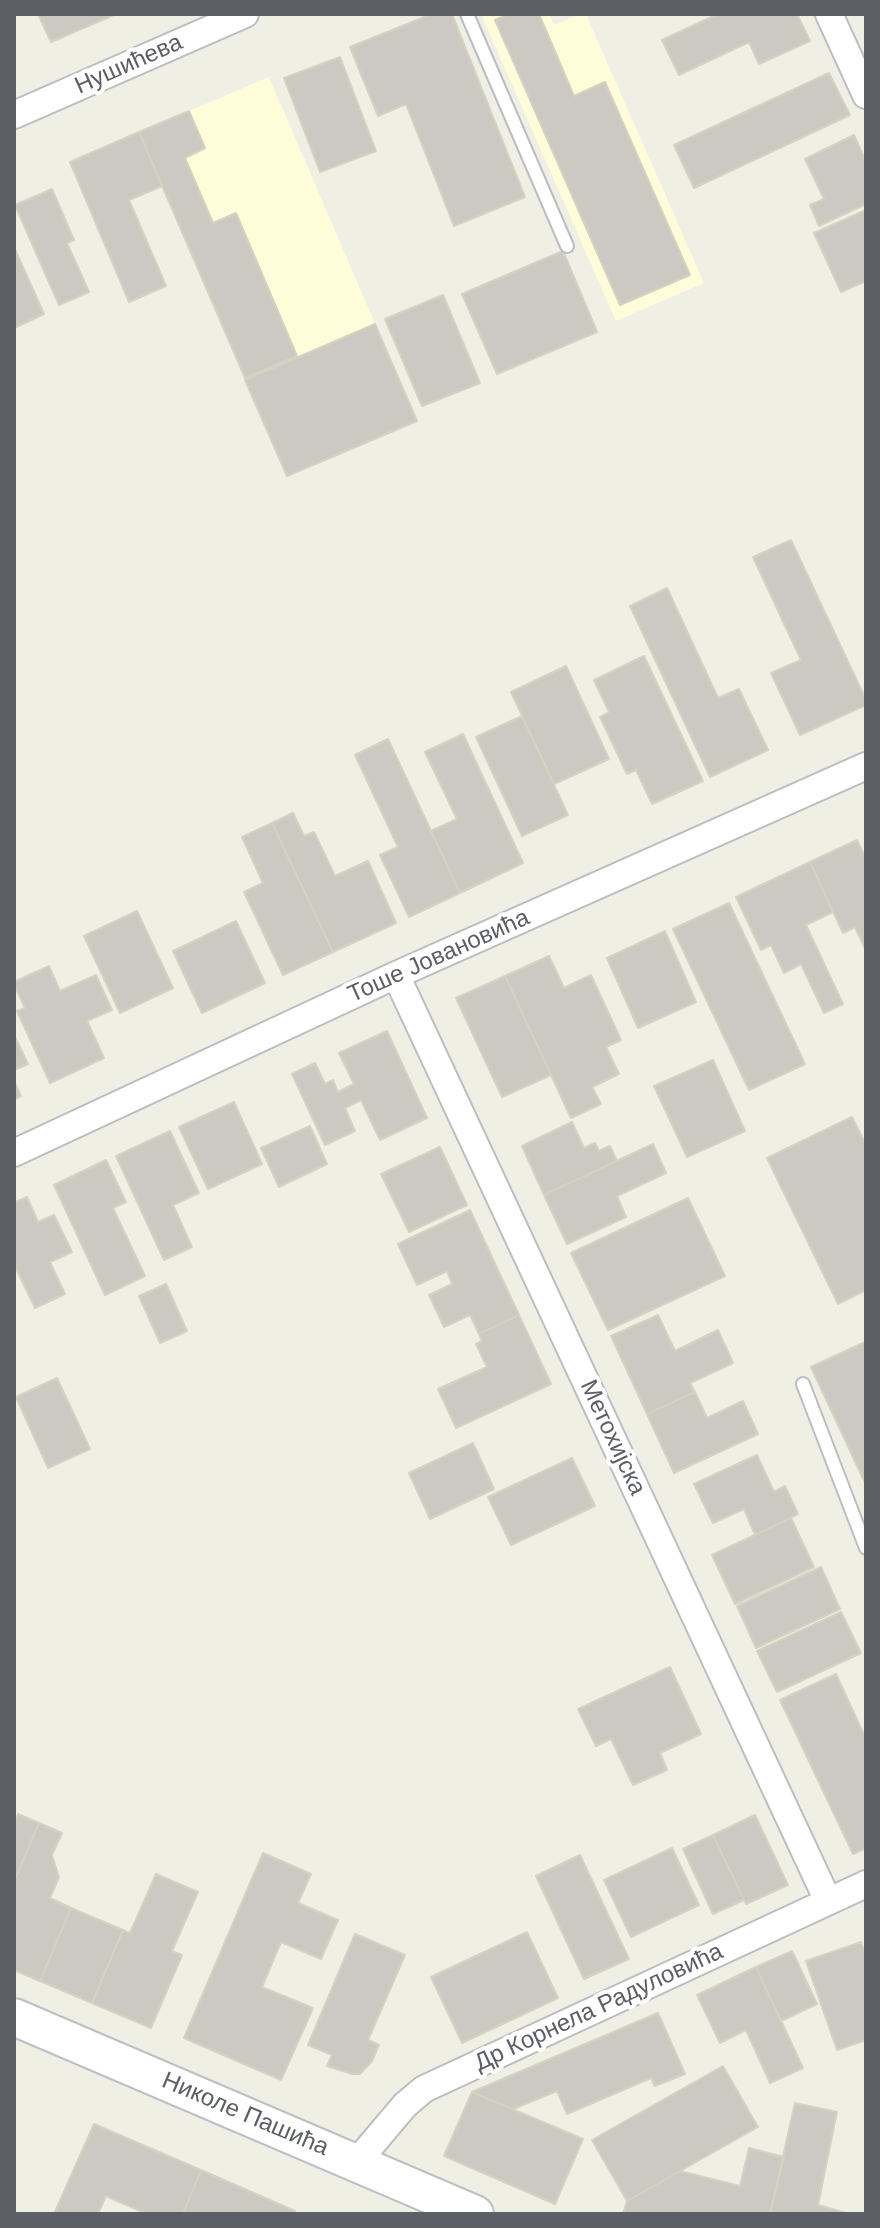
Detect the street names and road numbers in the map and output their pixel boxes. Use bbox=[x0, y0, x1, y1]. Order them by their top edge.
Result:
street label: Нушићева bbox=[71, 29, 187, 101]
street label: Тоше Јовановића bbox=[344, 904, 534, 1010]
street label: Метохијска bbox=[573, 1376, 651, 1500]
street label: Др Корнела Радуловића bbox=[470, 1938, 728, 2078]
street label: Николе Пашића bbox=[157, 2067, 333, 2163]

